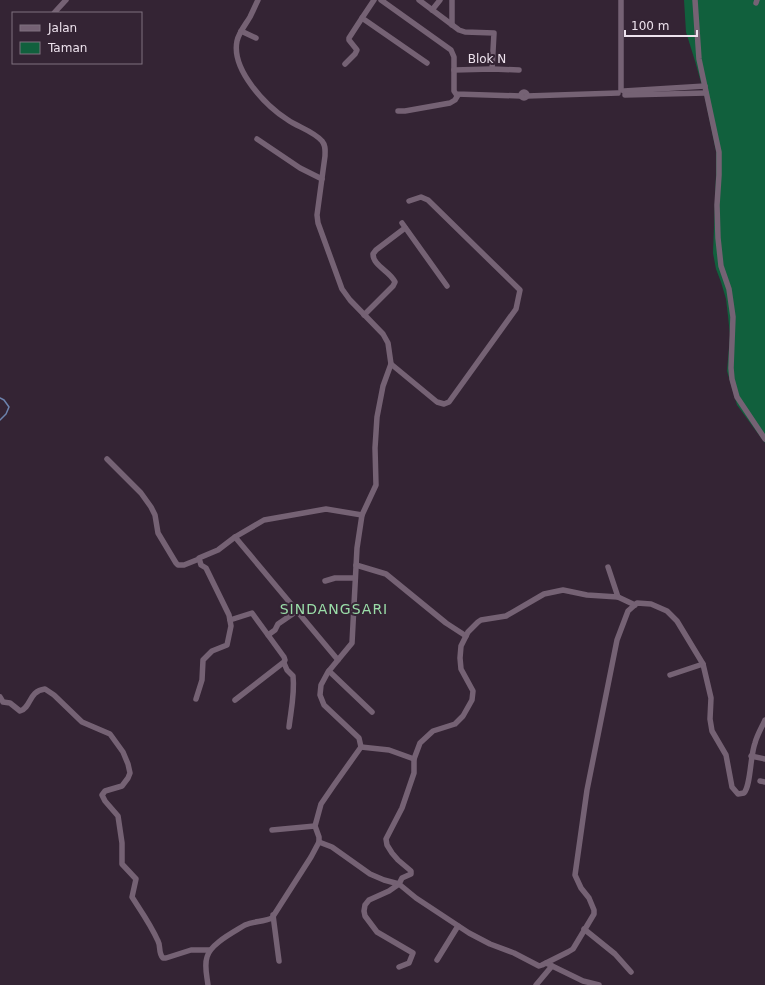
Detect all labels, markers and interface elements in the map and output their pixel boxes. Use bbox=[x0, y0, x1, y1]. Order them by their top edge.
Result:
legend bbox=[12, 12, 142, 64]
scale bar bbox=[625, 12, 697, 38]
text: 100 m bbox=[631, 19, 669, 33]
text: Jalan bbox=[47, 21, 77, 35]
text: Taman bbox=[47, 41, 87, 55]
street label: Blok N bbox=[468, 52, 506, 66]
district label: SINDANGSARI bbox=[280, 601, 388, 617]

